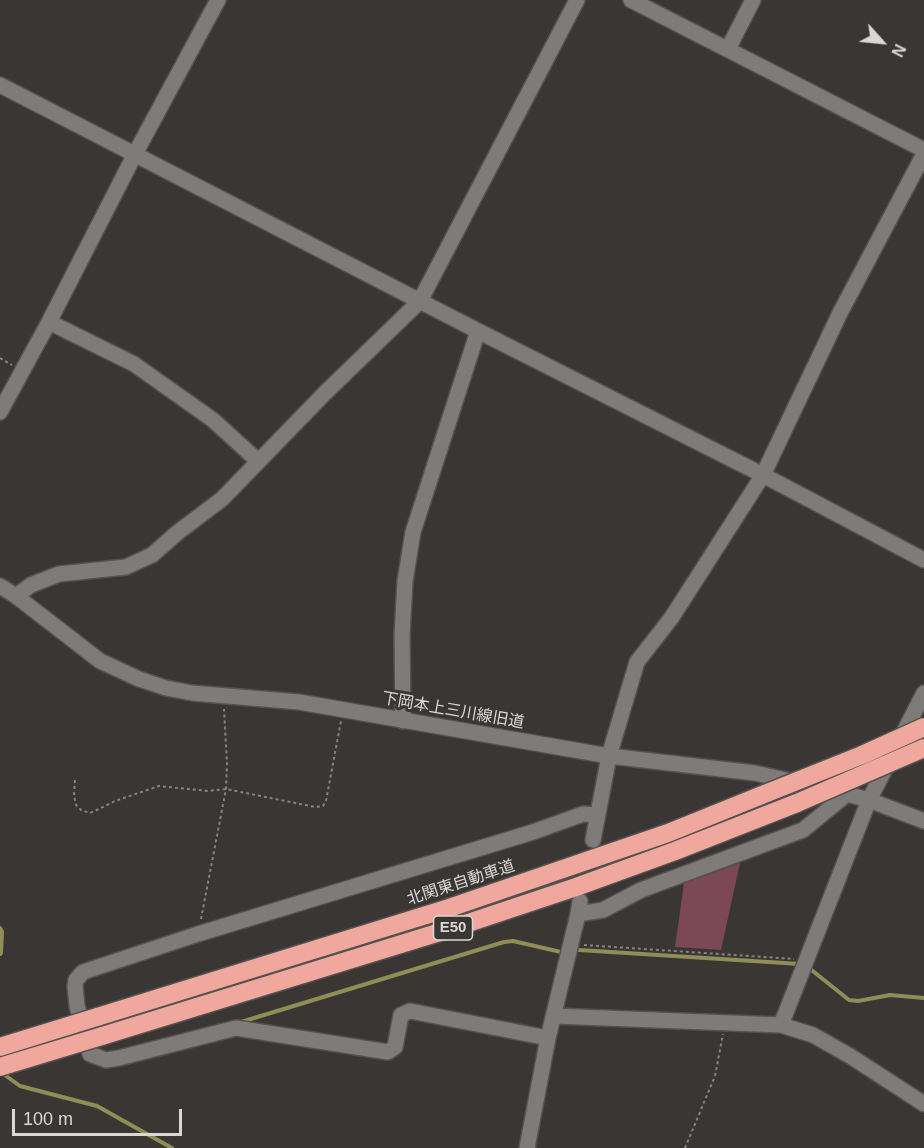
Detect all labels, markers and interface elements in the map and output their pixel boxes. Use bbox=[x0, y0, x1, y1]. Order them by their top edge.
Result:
north arrow bbox=[852, 12, 912, 72]
text: N bbox=[888, 41, 909, 59]
street label: 下岡本上三川線旧道 bbox=[380, 689, 526, 733]
street label: 北関東自動車道 bbox=[405, 857, 517, 909]
road number: E50 bbox=[434, 916, 472, 940]
scale bar bbox=[15, 1097, 184, 1135]
text: 100 m bbox=[23, 1109, 73, 1129]

